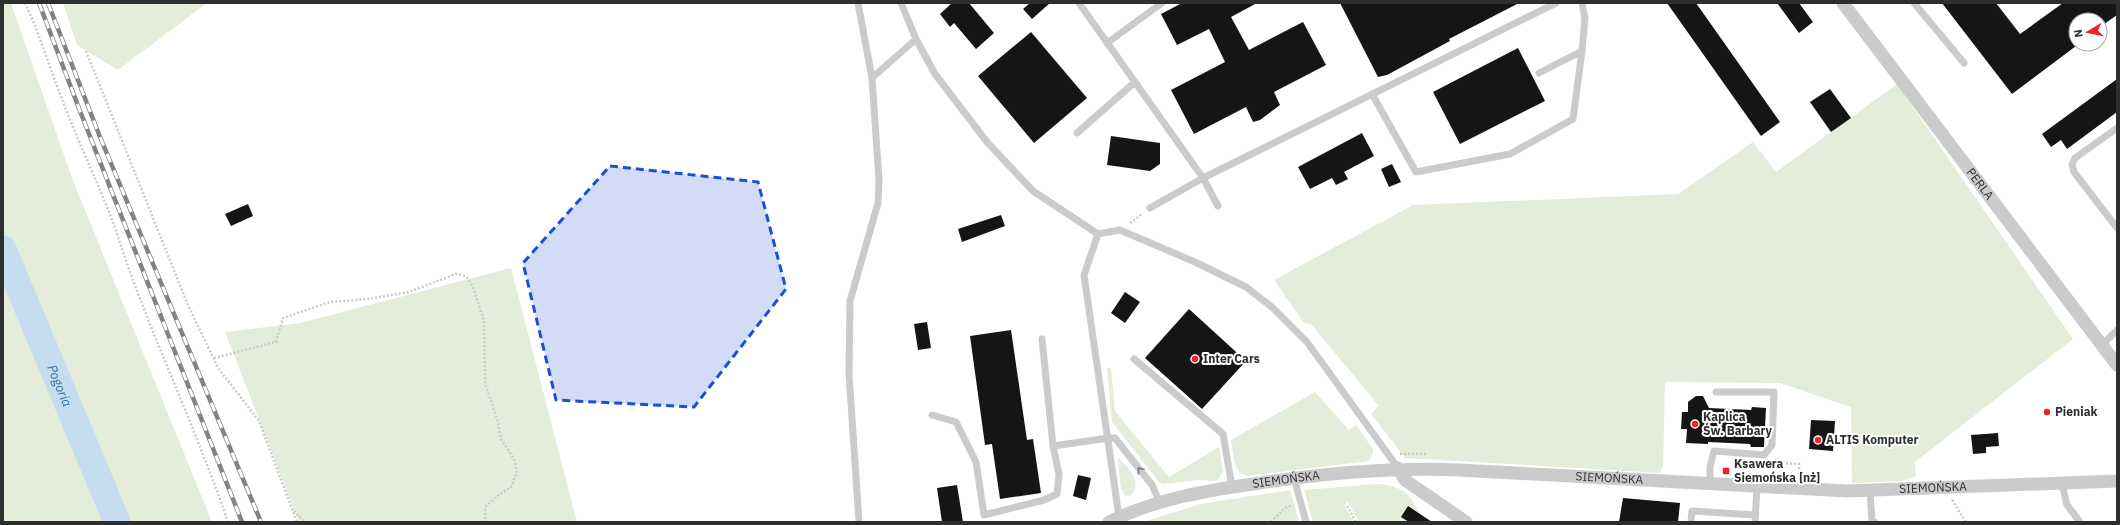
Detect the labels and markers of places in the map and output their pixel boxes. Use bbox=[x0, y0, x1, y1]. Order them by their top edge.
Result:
place label: Inter Cars bbox=[1203, 351, 1260, 366]
marker: Inter Cars bbox=[1190, 354, 1200, 364]
place label: Pieniak bbox=[2055, 404, 2097, 419]
marker: Pieniak bbox=[2042, 407, 2052, 417]
place label: Kaplica Św. Barbary bbox=[1703, 409, 1772, 438]
marker: Kaplica Św. Barbary bbox=[1690, 419, 1700, 429]
place label: ALTIS Komputer bbox=[1826, 432, 1918, 447]
marker: ALTIS Komputer bbox=[1813, 435, 1823, 445]
place label: Ksawera Siemońska [nż] bbox=[1734, 456, 1820, 485]
marker: Ksawera Siemońska [nż] bbox=[1721, 466, 1731, 476]

